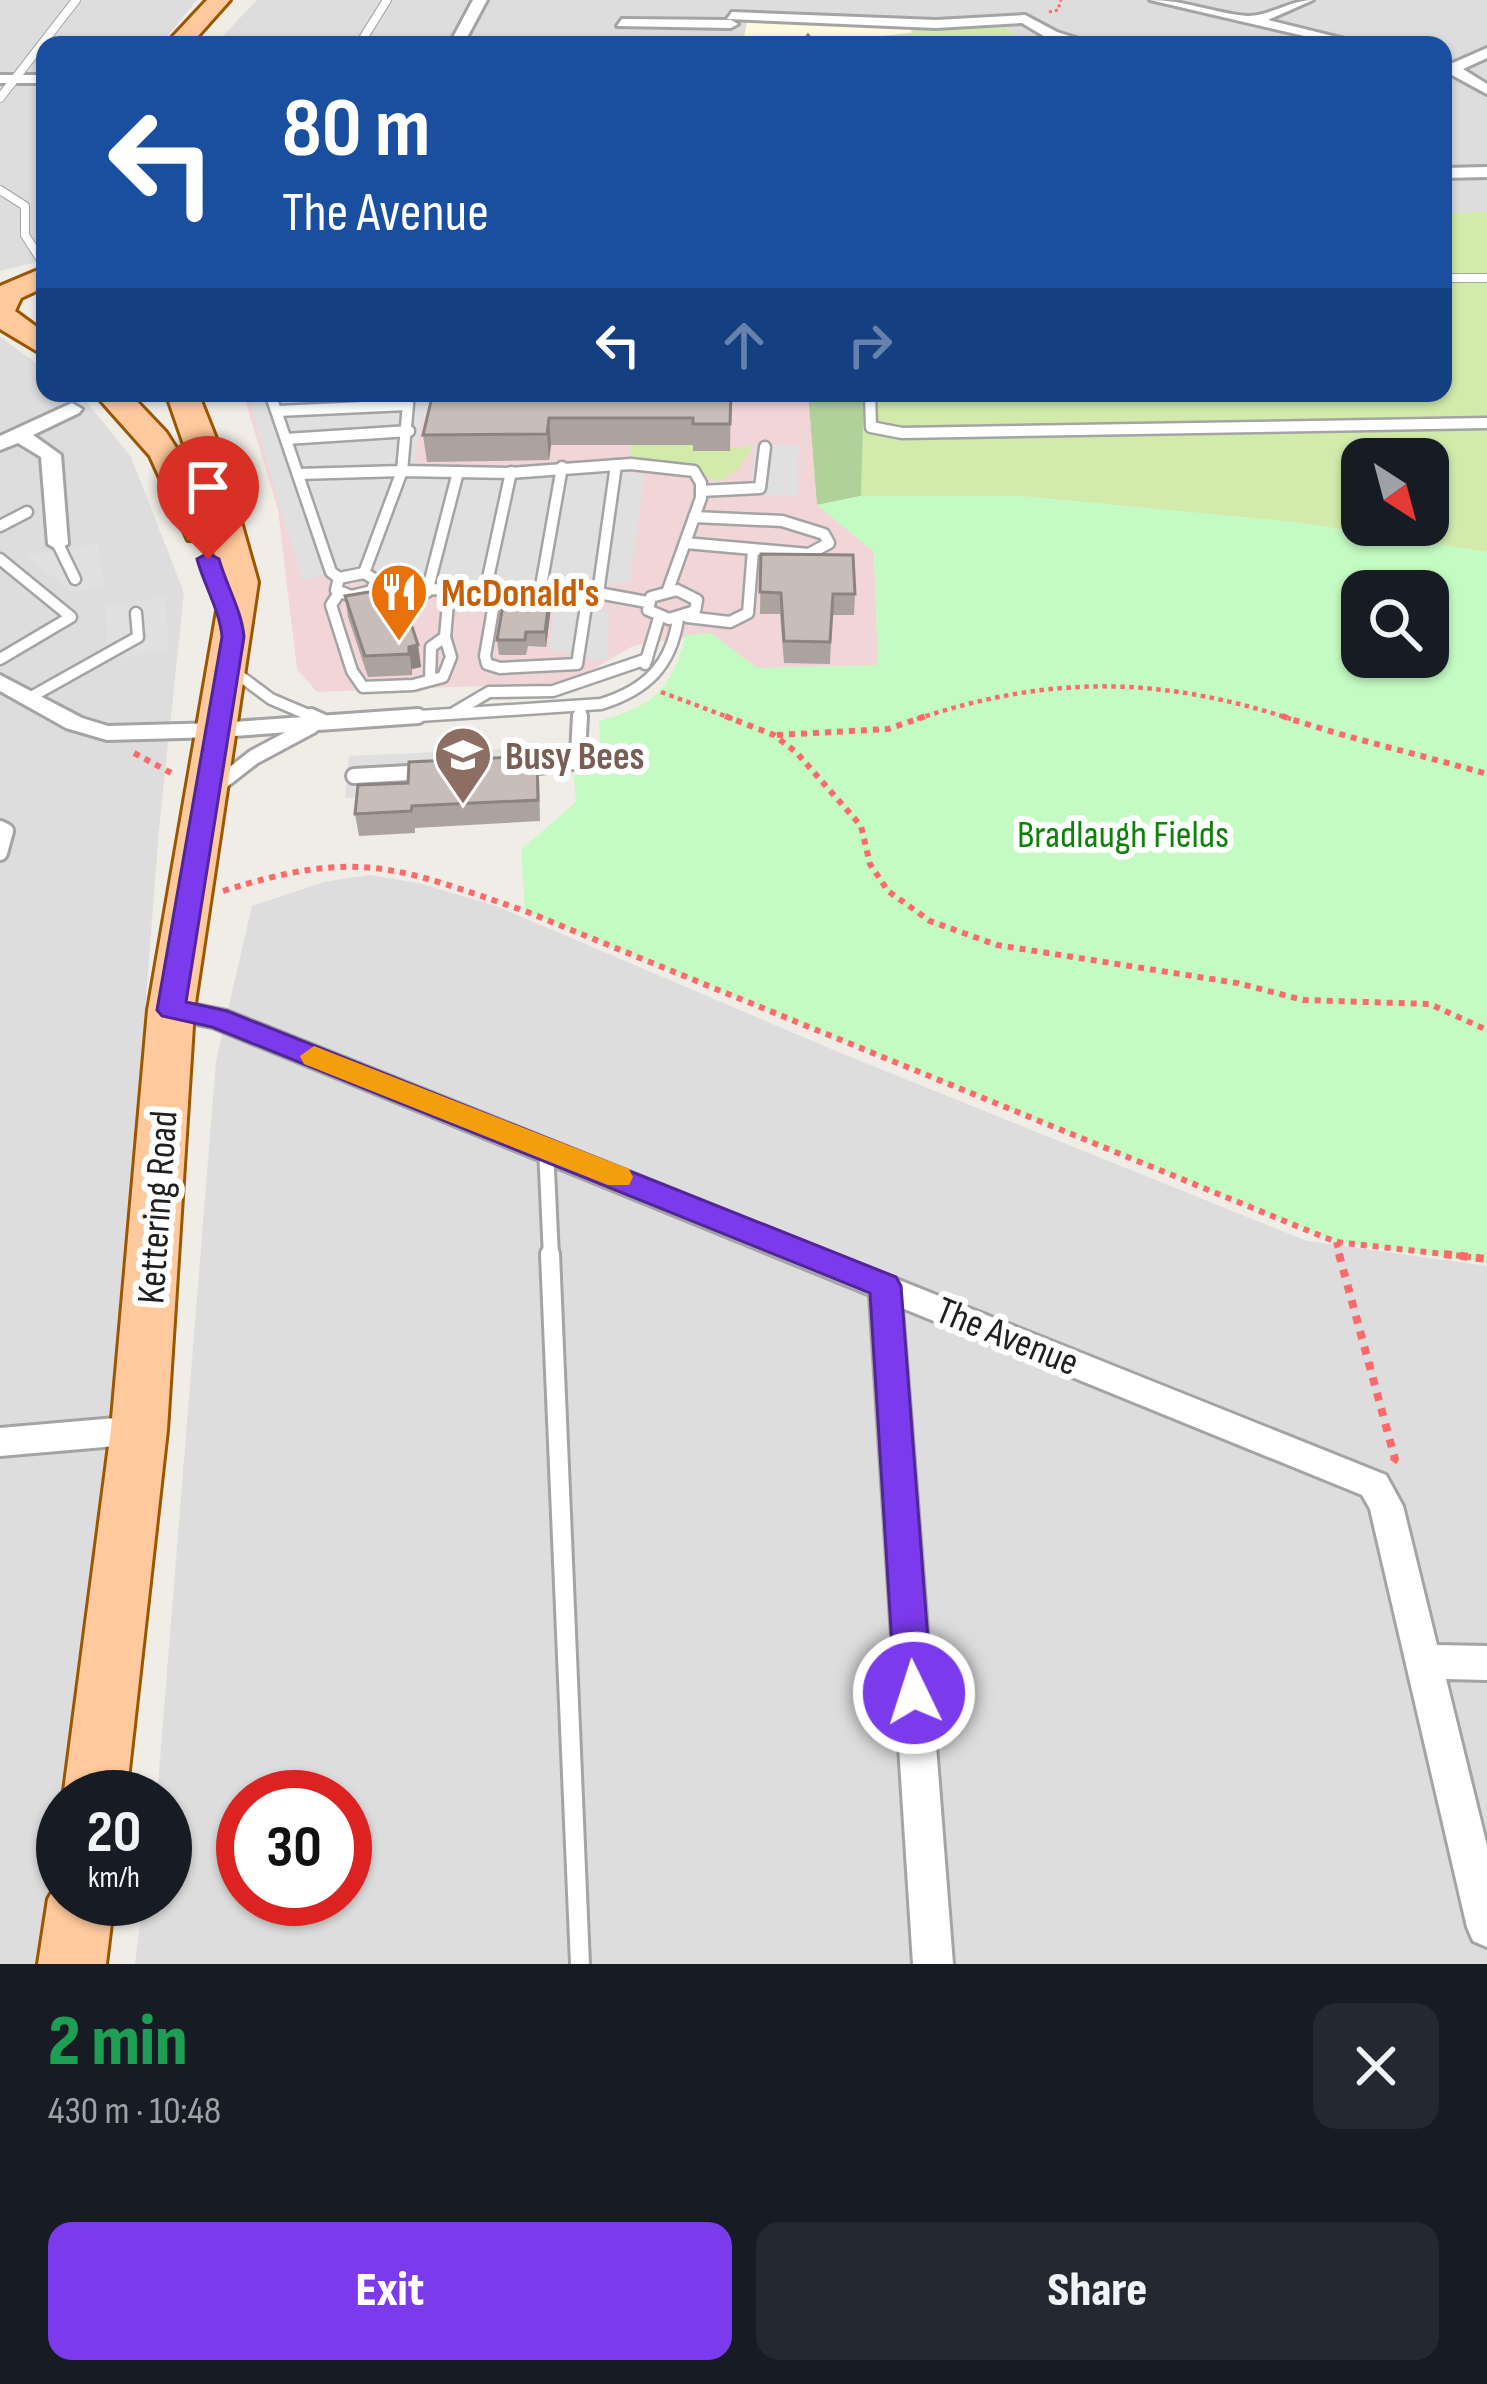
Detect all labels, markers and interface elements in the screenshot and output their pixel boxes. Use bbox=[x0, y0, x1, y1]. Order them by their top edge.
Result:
text: 80 m bbox=[282, 79, 430, 180]
icon: left bbox=[84, 84, 240, 240]
text: The Avenue bbox=[282, 181, 489, 246]
icon: left bbox=[585, 312, 651, 378]
icon: ahead bbox=[711, 312, 777, 378]
icon: right bbox=[837, 312, 903, 378]
pin bbox=[157, 436, 259, 559]
north arrow bbox=[1341, 438, 1449, 546]
map controls bbox=[1341, 438, 1449, 678]
icon: arrive bbox=[175, 454, 241, 520]
restaurant icon: McDonald's bbox=[368, 561, 430, 643]
button: search bbox=[1341, 570, 1449, 678]
place label: McDonald's bbox=[441, 571, 600, 618]
school or university icon: Busy Bees bbox=[432, 724, 494, 806]
place label: Busy Bees bbox=[505, 734, 645, 781]
park label: Bradlaugh Fields bbox=[1017, 812, 1229, 859]
street label: Kettering Road bbox=[128, 1109, 189, 1305]
street label: The Avenue bbox=[929, 1288, 1085, 1387]
position arrow bbox=[851, 1630, 977, 1756]
speed limit sign: 30 bbox=[216, 1770, 372, 1926]
text: 20 bbox=[87, 1797, 141, 1869]
text: km/h bbox=[88, 1860, 140, 1896]
text: 2 min bbox=[48, 1999, 188, 2086]
button: close bbox=[1313, 2003, 1439, 2129]
text: 430 m · 10:48 bbox=[48, 2088, 221, 2135]
button: Exit bbox=[48, 2222, 732, 2360]
button: Share bbox=[756, 2222, 1439, 2360]

